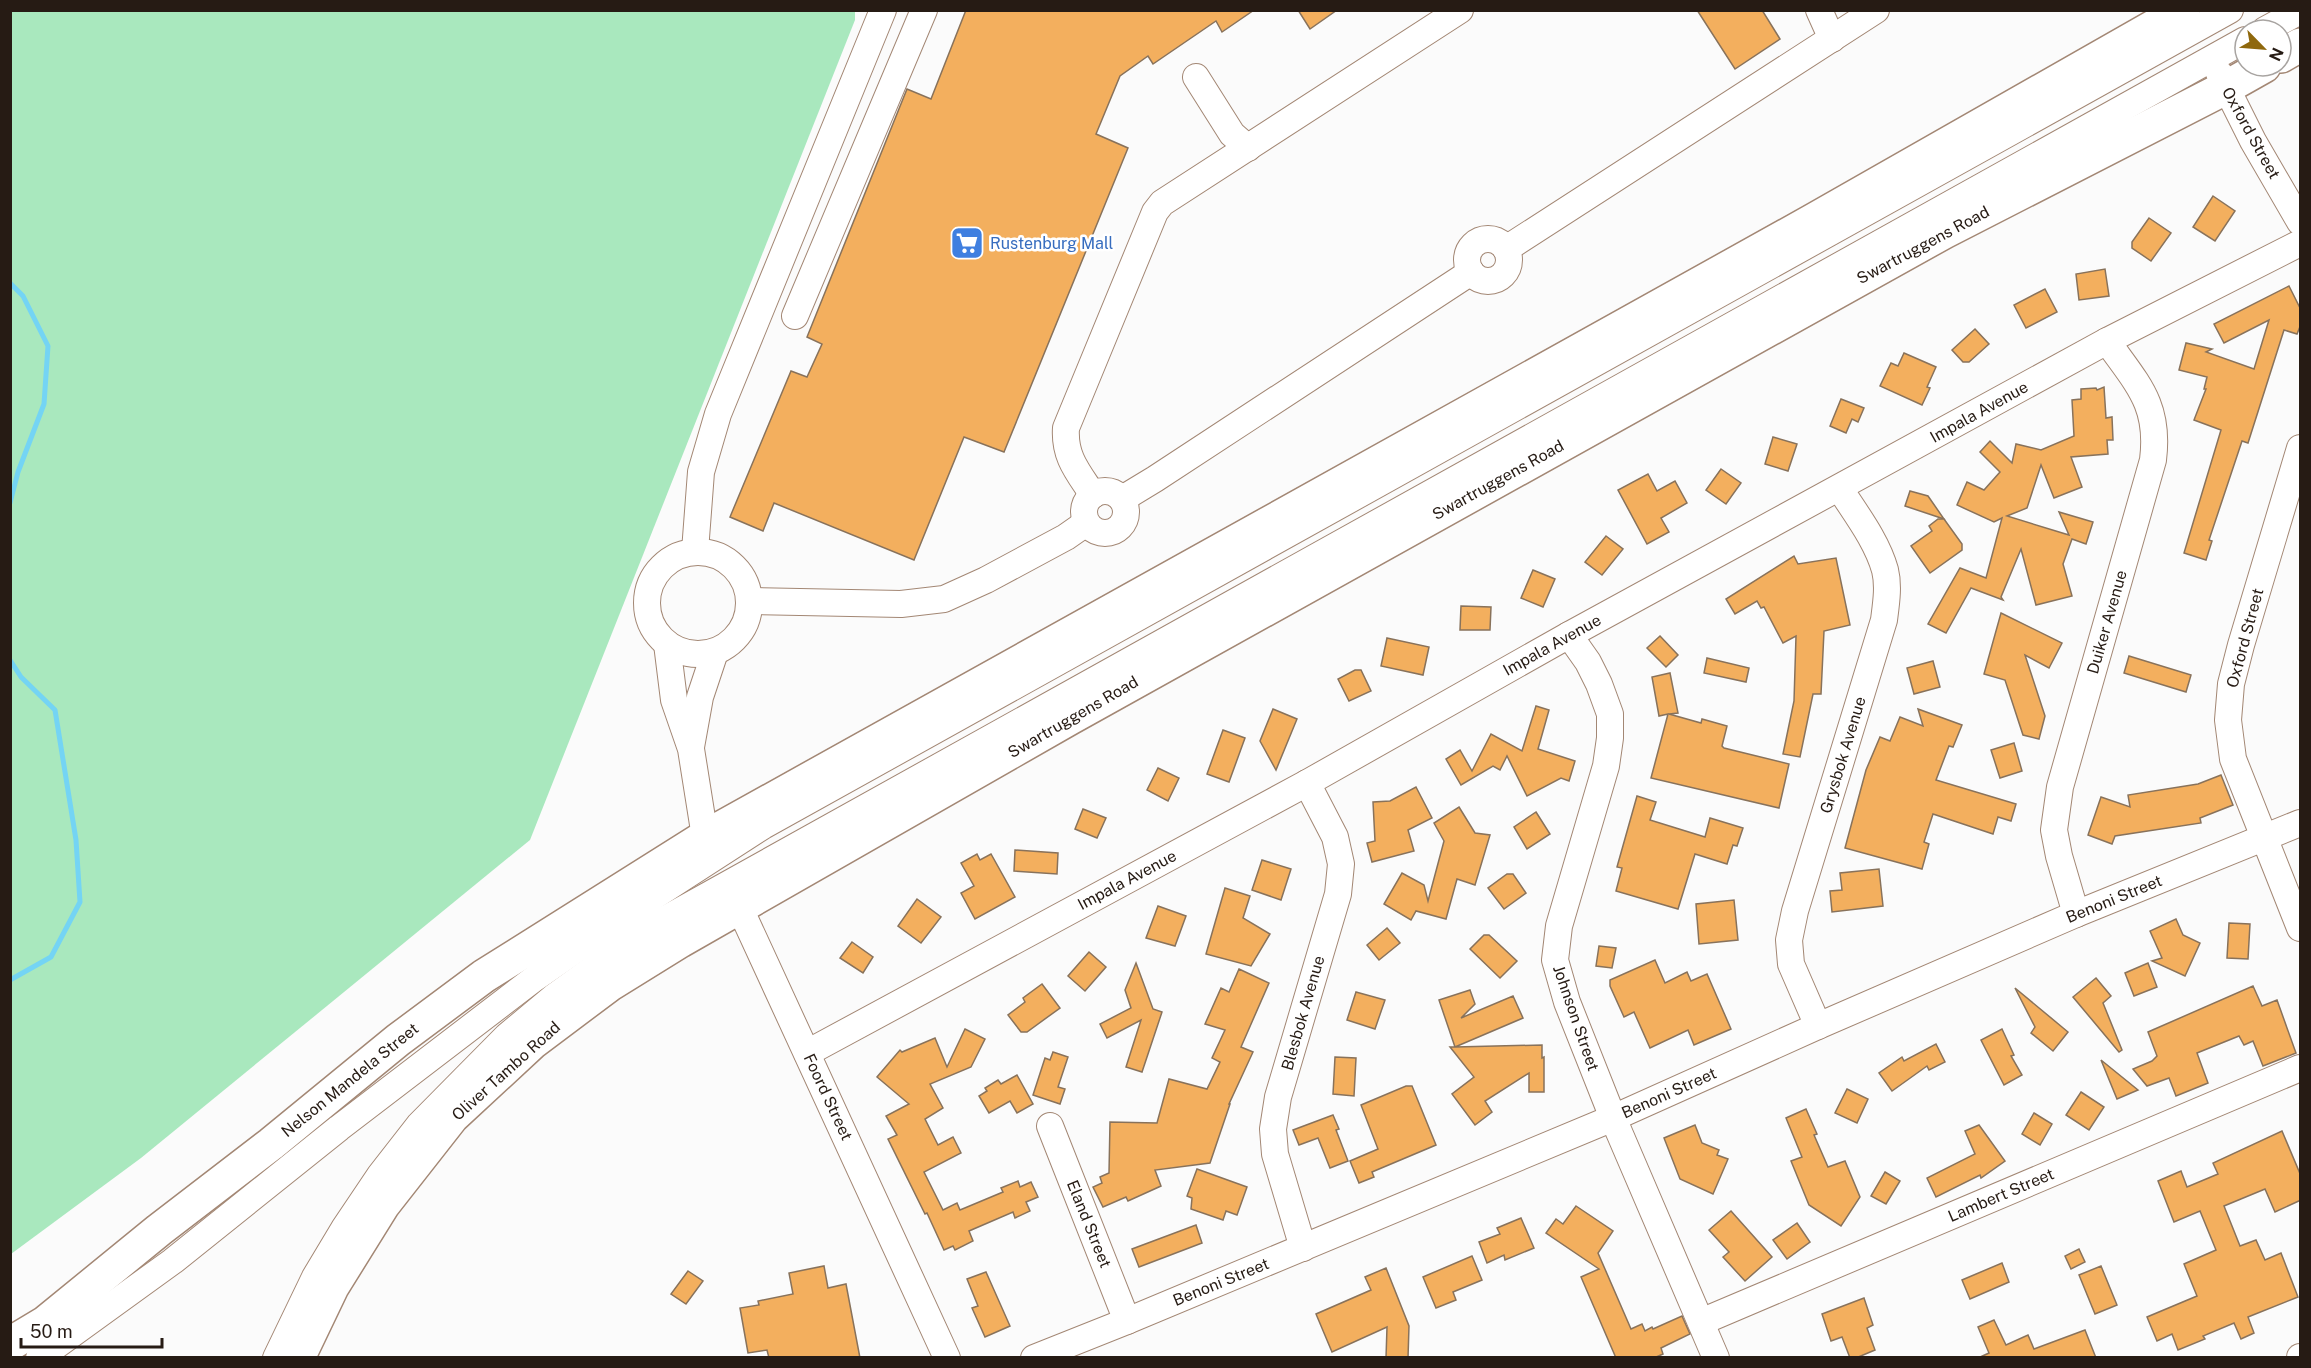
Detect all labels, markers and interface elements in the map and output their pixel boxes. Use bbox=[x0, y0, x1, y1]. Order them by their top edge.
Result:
north arrow bbox=[2233, 18, 2293, 78]
text: N bbox=[2265, 44, 2287, 64]
street label: Oxford Street bbox=[2218, 84, 2284, 182]
street label: Swartruggens Road bbox=[1854, 202, 1992, 288]
supermarket icon: Rustenburg Mall bbox=[949, 225, 985, 261]
place label: Rustenburg Mall bbox=[990, 234, 1114, 253]
street label: Impala Avenue bbox=[1927, 377, 2031, 447]
street label: Swartruggens Road bbox=[1429, 436, 1567, 524]
street label: Duiker Avenue bbox=[2083, 568, 2131, 676]
street label: Oxford Street bbox=[2223, 586, 2267, 690]
street label: Impala Avenue bbox=[1500, 610, 1604, 680]
street label: Swartruggens Road bbox=[1005, 672, 1141, 762]
street label: Grysbok Avenue bbox=[1816, 694, 1870, 816]
street label: Impala Avenue bbox=[1074, 846, 1180, 914]
street label: Benoni Street bbox=[2063, 871, 2165, 927]
street label: Blesbok Avenue bbox=[1278, 953, 1328, 1073]
street label: Johnson Street bbox=[1549, 963, 1603, 1073]
street label: Oliver Tambo Road bbox=[448, 1017, 564, 1125]
street label: Nelson Mandela Street bbox=[278, 1019, 422, 1141]
street label: Foord Street bbox=[800, 1051, 856, 1143]
street label: Benoni Street bbox=[1619, 1064, 1719, 1122]
street label: Lambert Street bbox=[1945, 1164, 2057, 1226]
street label: Eland Street bbox=[1063, 1177, 1115, 1271]
street label: Benoni Street bbox=[1170, 1254, 1272, 1310]
scale bar bbox=[21, 1311, 162, 1349]
text: 50 m bbox=[30, 1321, 73, 1342]

